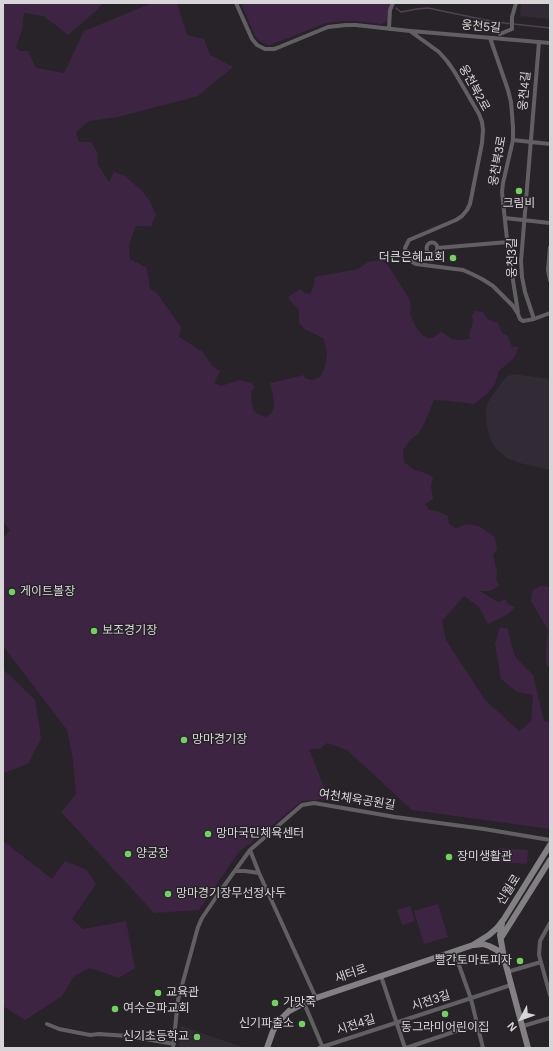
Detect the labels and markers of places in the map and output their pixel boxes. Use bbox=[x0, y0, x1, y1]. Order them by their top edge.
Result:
marker: 크림비 bbox=[514, 186, 524, 196]
place label: 크림비 bbox=[502, 197, 536, 211]
place label: 더큰은혜교회 bbox=[379, 251, 445, 265]
marker: 더큰은혜교회 bbox=[448, 253, 458, 263]
place label: 게이트볼장 bbox=[20, 585, 75, 599]
marker: 게이트볼장 bbox=[7, 587, 17, 597]
place label: 보조경기장 bbox=[102, 624, 157, 638]
marker: 보조경기장 bbox=[89, 626, 99, 636]
place label: 망마경기장 bbox=[192, 733, 247, 747]
marker: 망마경기장 bbox=[179, 735, 189, 745]
place label: 망마국민체육센터 bbox=[216, 827, 304, 841]
marker: 망마국민체육센터 bbox=[203, 829, 213, 839]
place label: 양궁장 bbox=[136, 847, 169, 861]
marker: 양궁장 bbox=[123, 849, 133, 859]
place label: 장미생활관 bbox=[457, 850, 512, 864]
marker: 장미생활관 bbox=[444, 852, 454, 862]
place label: 망마경기장무선정사두 bbox=[176, 887, 286, 901]
marker: 망마경기장무선정사두 bbox=[163, 889, 173, 899]
place label: 빨간토마토피자 bbox=[435, 954, 512, 968]
marker: 빨간토마토피자 bbox=[515, 956, 525, 966]
place label: 교육관 bbox=[166, 986, 199, 1000]
marker: 교육관 bbox=[153, 988, 163, 998]
place label: 가맛죽 bbox=[283, 996, 316, 1010]
marker: 가맛죽 bbox=[270, 998, 280, 1008]
place label: 여수은파교회 bbox=[123, 1002, 189, 1016]
marker: 여수은파교회 bbox=[110, 1004, 120, 1014]
marker: 동그라미어린이집 bbox=[440, 1009, 450, 1019]
place label: 신기파출소 bbox=[239, 1017, 294, 1031]
marker: 신기파출소 bbox=[297, 1019, 307, 1029]
place label: 동그라미어린이집 bbox=[401, 1021, 489, 1035]
place label: 신기초등학교 bbox=[123, 1030, 189, 1044]
marker: 신기초등학교 bbox=[192, 1032, 202, 1042]

